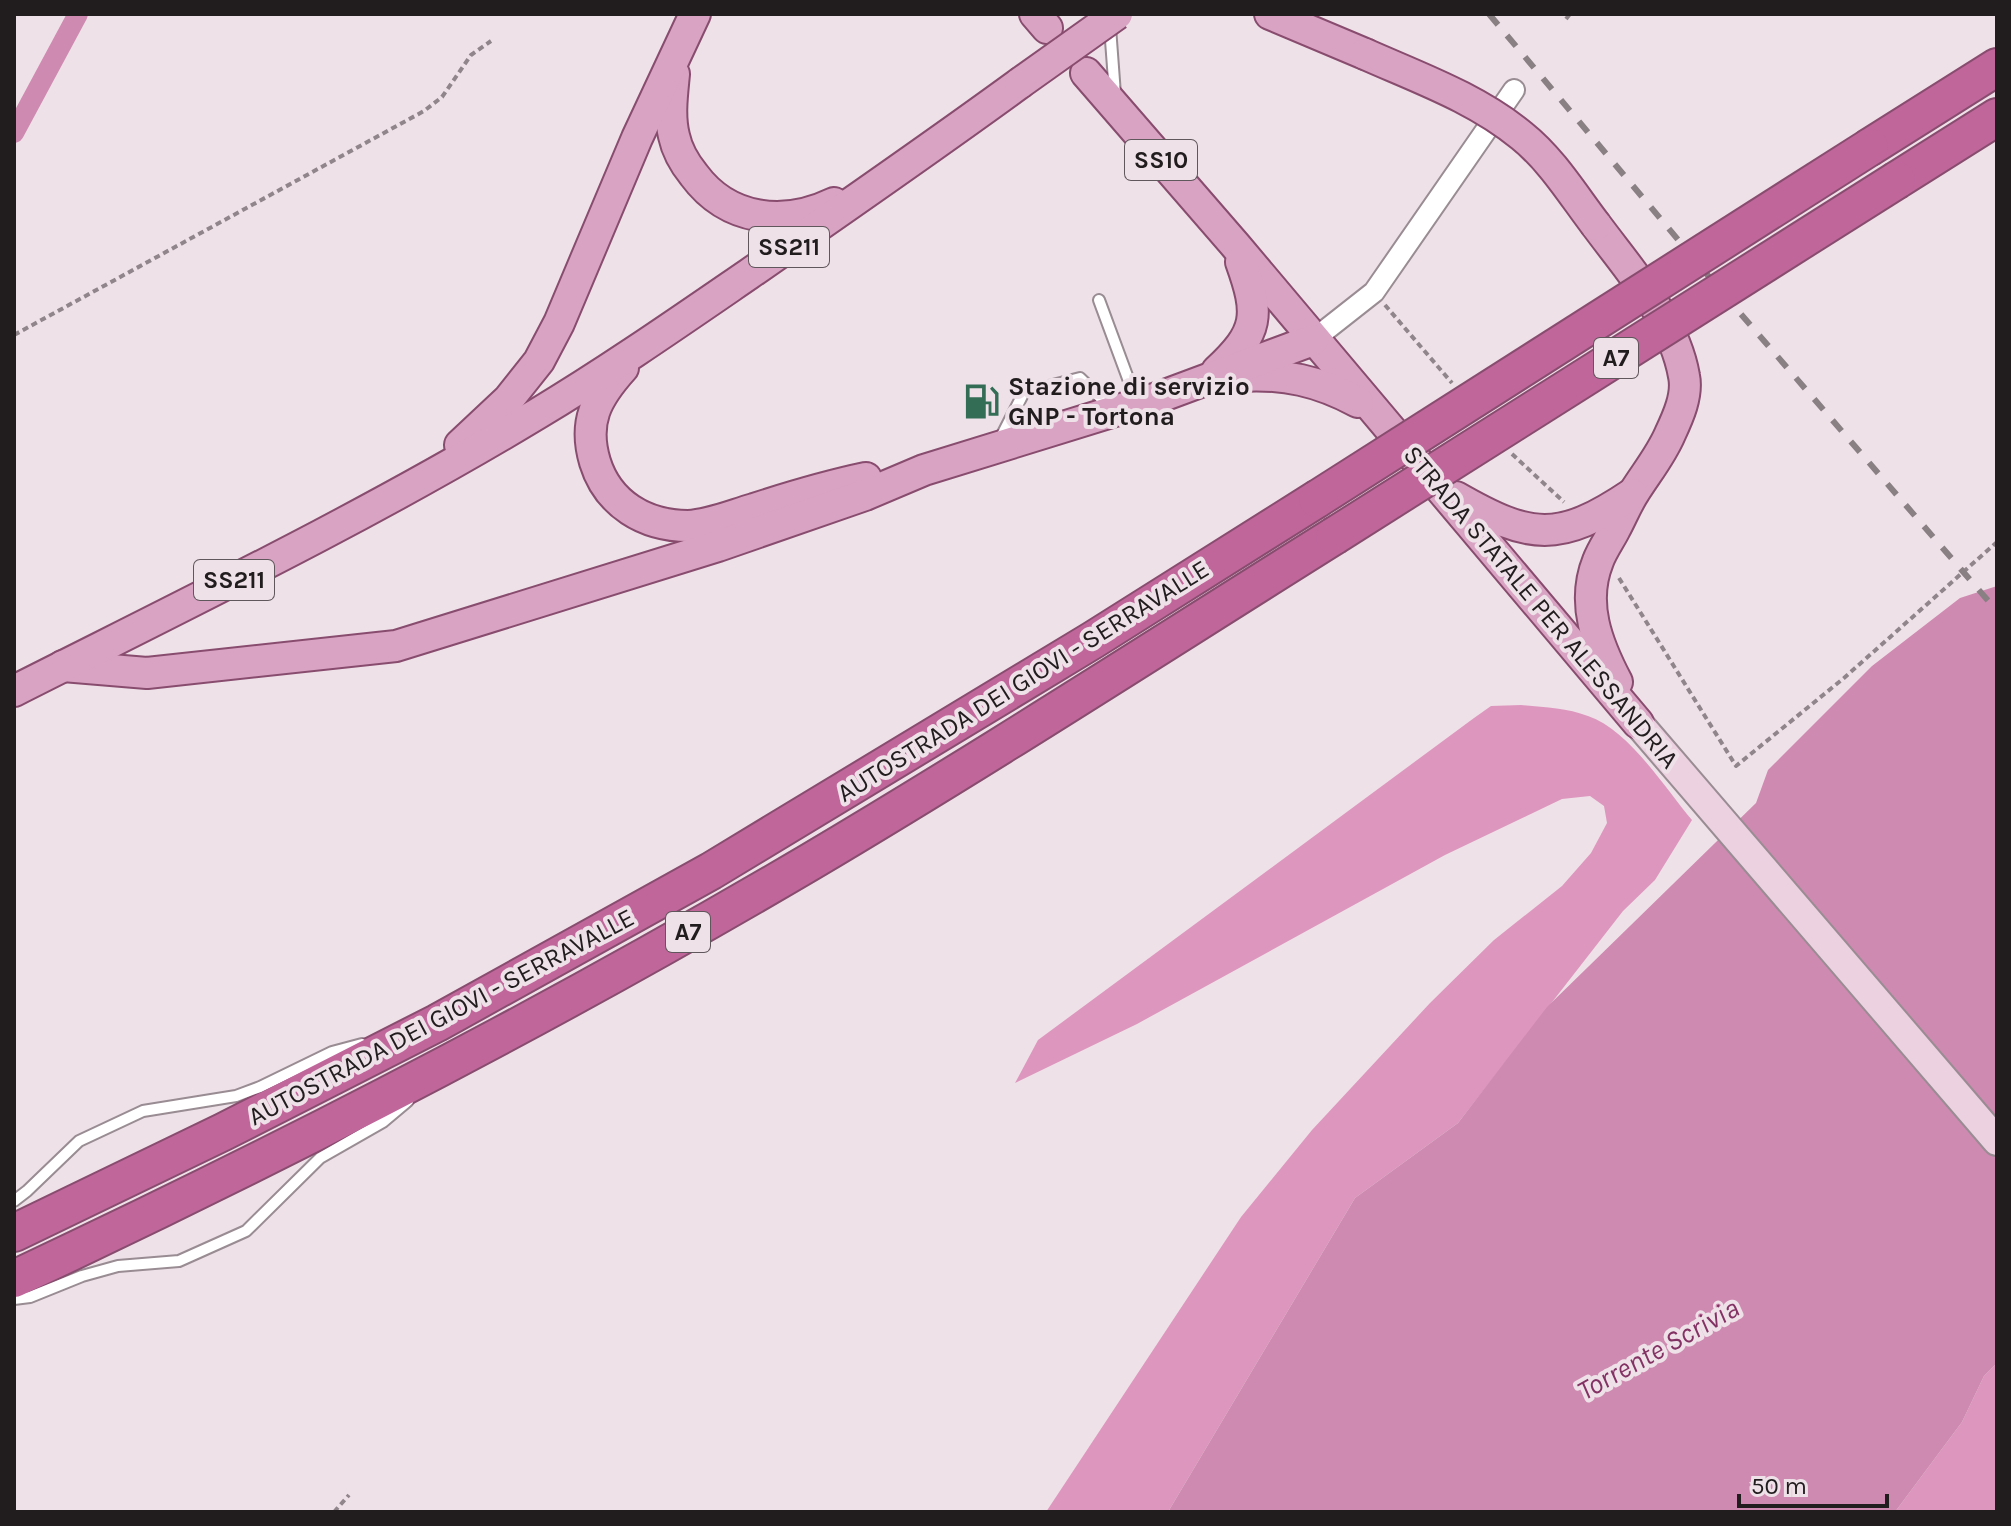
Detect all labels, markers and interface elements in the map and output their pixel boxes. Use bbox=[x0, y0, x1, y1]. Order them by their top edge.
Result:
road number: SS10 bbox=[1125, 140, 1197, 180]
road number: SS211 bbox=[749, 227, 829, 267]
road number: A7 bbox=[1594, 338, 1638, 378]
place label: Stazione di servizio GNP - Tortona bbox=[1008, 371, 1250, 432]
fuel station icon: Stazione di servizio GNP - Tortona bbox=[963, 382, 1001, 420]
street label: STRADA STATALE PER ALESSANDRIA bbox=[1397, 439, 1685, 775]
street label: AUTOSTRADA DEI GIOVI - SERRAVALLE bbox=[831, 553, 1215, 809]
road number: SS211 bbox=[194, 560, 274, 600]
street label: AUTOSTRADA DEI GIOVI - SERRAVALLE bbox=[243, 902, 639, 1132]
road number: A7 bbox=[666, 912, 710, 952]
water label: Torrente Scrivia bbox=[1571, 1291, 1745, 1407]
scale bar bbox=[1739, 1458, 1887, 1508]
text: 50 m bbox=[1751, 1472, 1807, 1500]

